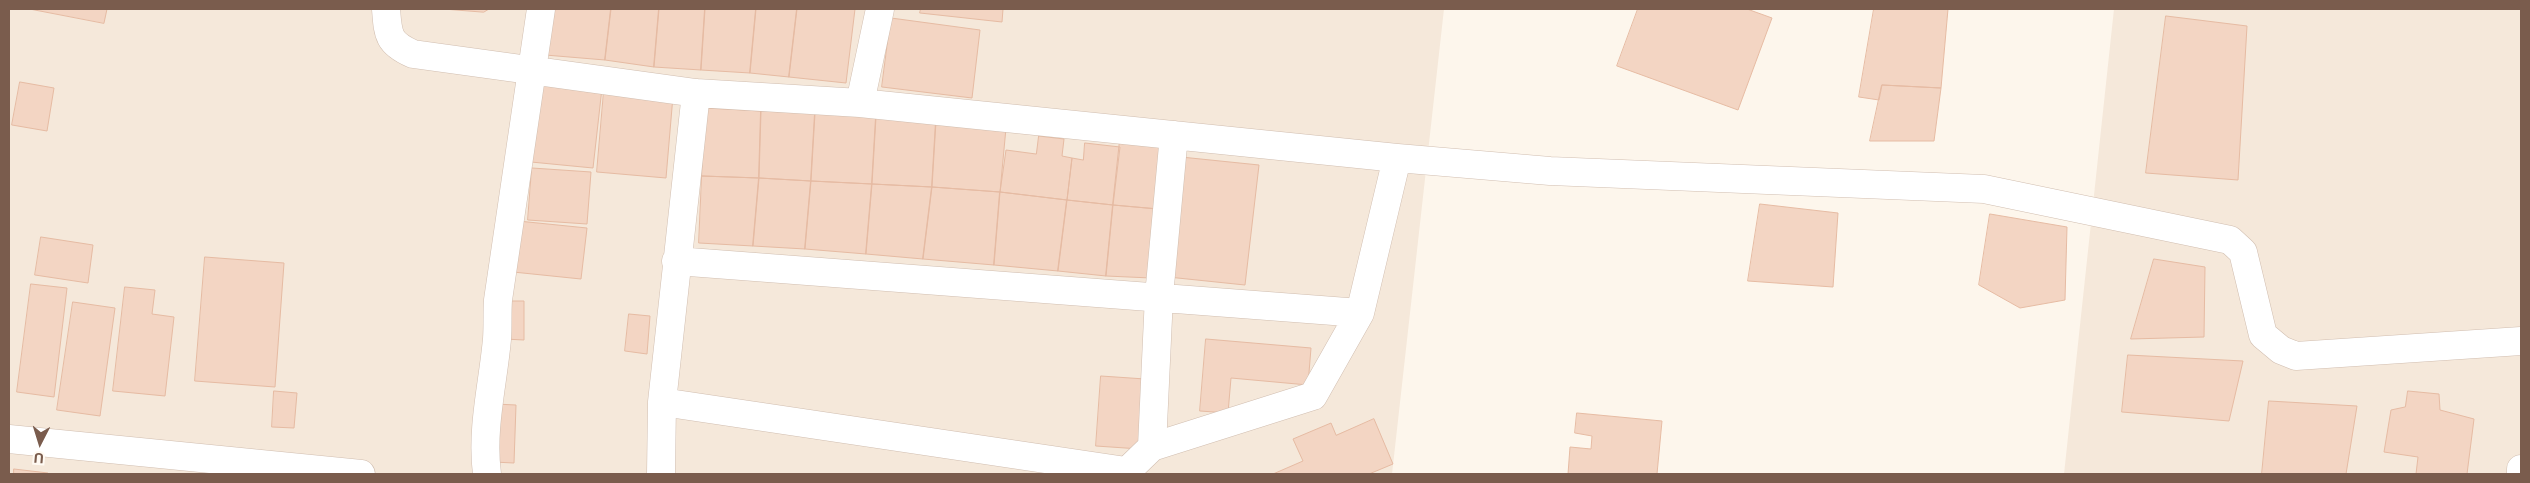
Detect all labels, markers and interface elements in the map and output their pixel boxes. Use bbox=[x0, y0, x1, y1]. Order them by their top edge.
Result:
north arrow bbox=[15, 418, 65, 468]
text: U bbox=[33, 449, 45, 468]

